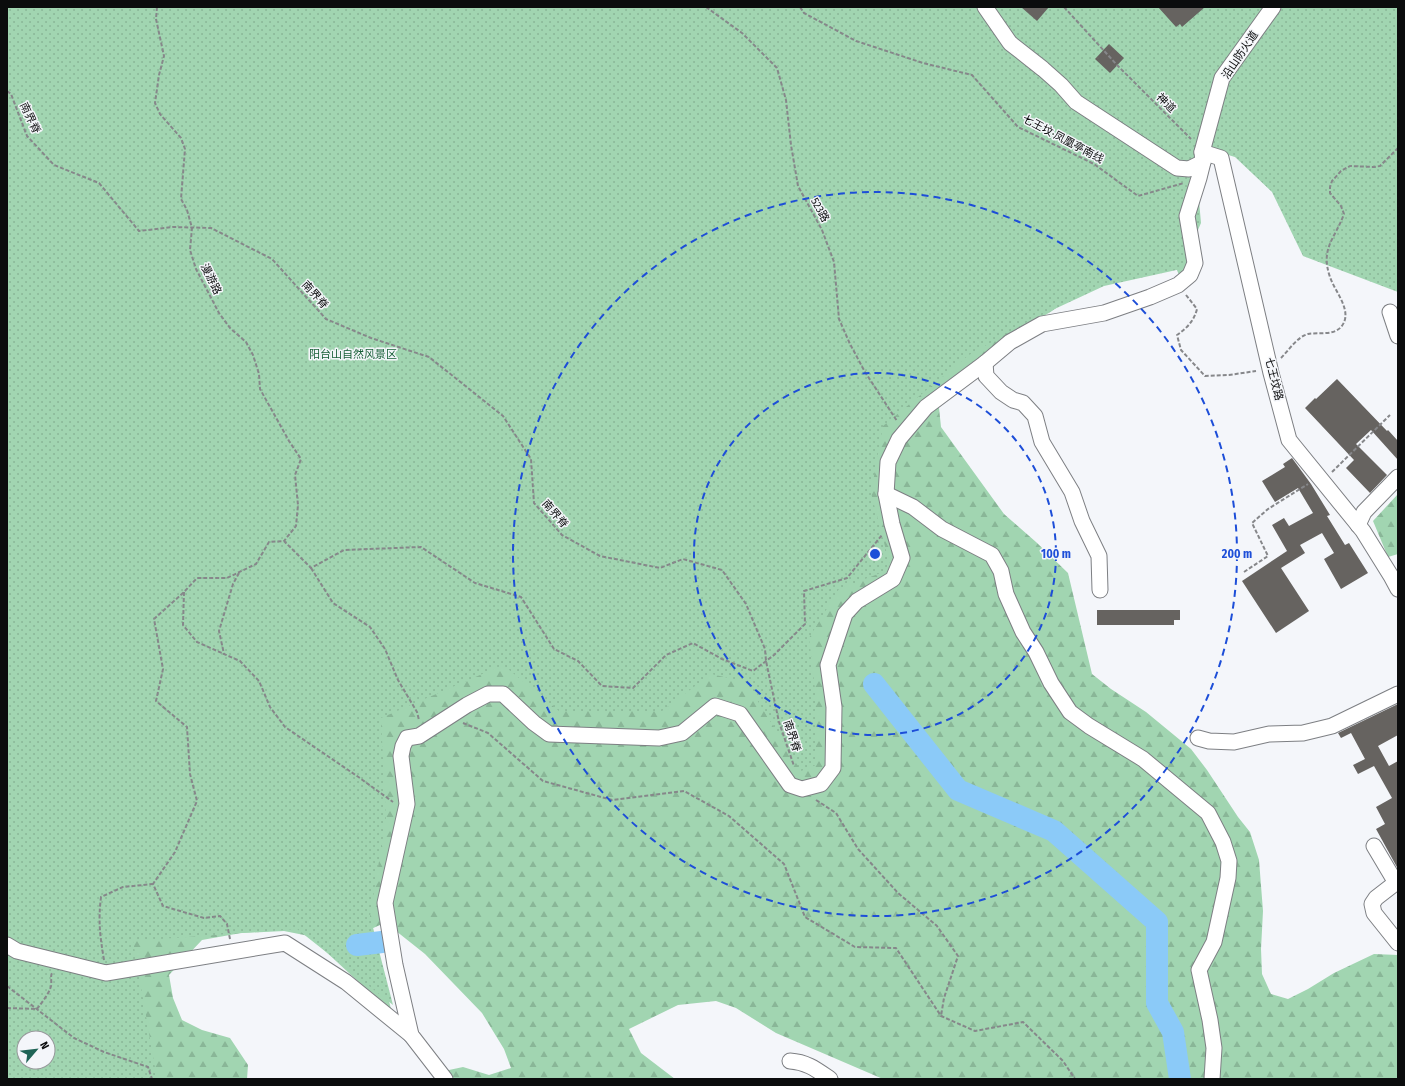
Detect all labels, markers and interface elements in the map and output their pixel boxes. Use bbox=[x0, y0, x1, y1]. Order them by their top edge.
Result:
street label: 沿山防火道 bbox=[1219, 29, 1261, 81]
street label: 神道 bbox=[1154, 91, 1178, 115]
street label: 南界脊 bbox=[17, 100, 43, 136]
street label: 七王坟·凤凰亭南线 bbox=[1020, 112, 1106, 166]
street label: 523路 bbox=[808, 196, 832, 224]
street label: 漫游路 bbox=[198, 261, 224, 297]
street label: 南界脊 bbox=[299, 278, 331, 312]
park label: 阳台山自然风景区 bbox=[309, 348, 397, 361]
street label: 七王坟路 bbox=[1262, 356, 1286, 402]
street label: 南界脊 bbox=[539, 497, 571, 531]
centre of rings bbox=[868, 547, 882, 561]
text: 100 m bbox=[1041, 547, 1071, 561]
text: 200 m bbox=[1221, 547, 1252, 561]
street label: 南界脊 bbox=[781, 718, 803, 754]
north arrow bbox=[16, 1030, 56, 1070]
text: N bbox=[37, 1040, 52, 1052]

